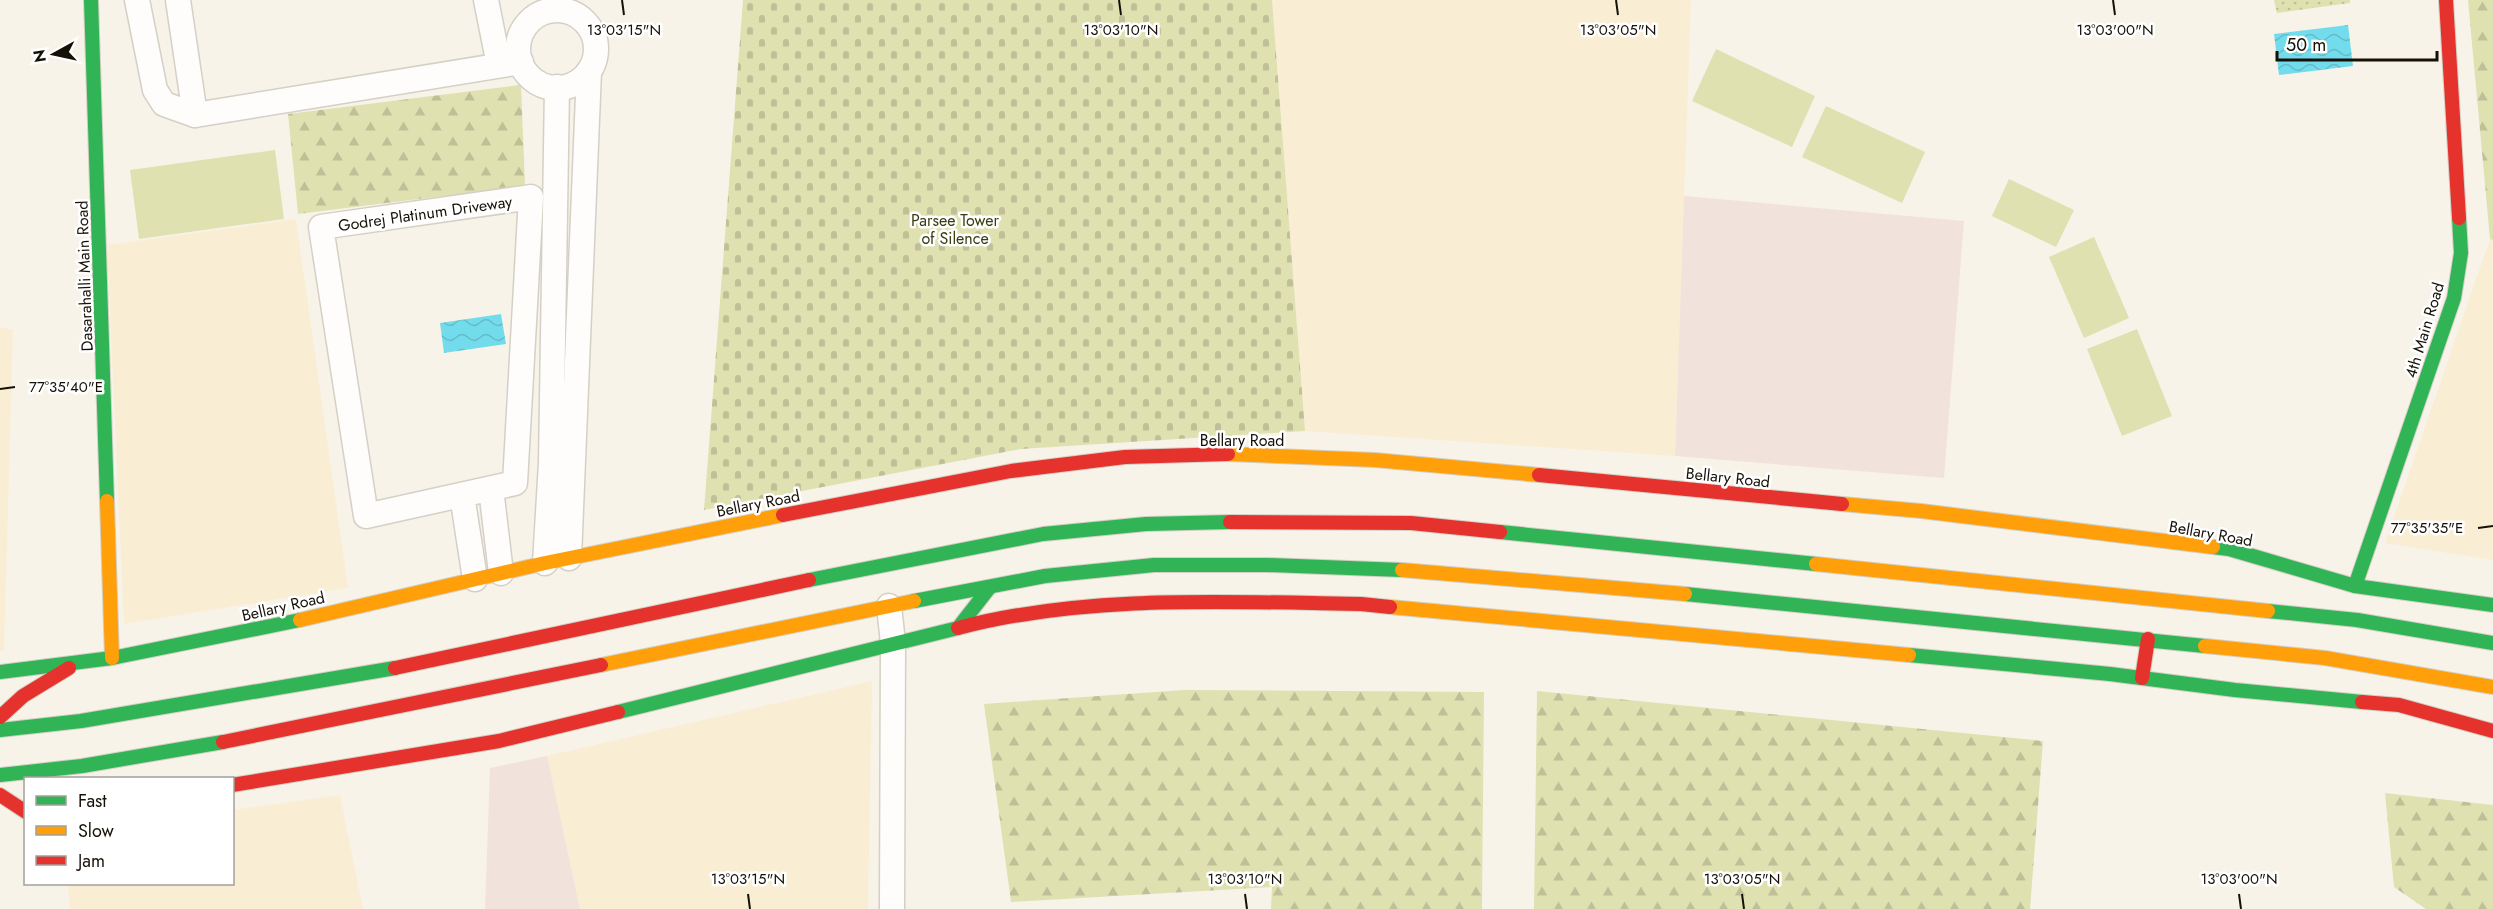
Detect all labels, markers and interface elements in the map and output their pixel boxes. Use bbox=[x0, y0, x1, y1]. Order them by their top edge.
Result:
text: 13°03'15"N bbox=[587, 19, 661, 41]
text: 13°03'10"N bbox=[1084, 19, 1158, 41]
text: 13°03'05"N bbox=[1580, 19, 1656, 41]
text: 13°03'00"N bbox=[2076, 19, 2154, 41]
north arrow bbox=[24, 24, 84, 84]
scale bar bbox=[2277, 24, 2438, 62]
text: 50 m bbox=[2286, 32, 2326, 58]
text: N bbox=[27, 48, 52, 64]
street label: Godrej Platinum Driveway bbox=[337, 190, 515, 237]
street label: Dasarahalli Main Road bbox=[70, 200, 99, 352]
park label: Parsee Tower of Silence bbox=[911, 209, 999, 250]
street label: 4th Main Road bbox=[2399, 279, 2450, 381]
text: 77°35'40"E bbox=[29, 376, 103, 398]
street label: Bellary Road bbox=[1200, 429, 1284, 452]
street label: Bellary Road bbox=[1685, 462, 1771, 493]
street label: Bellary Road bbox=[714, 484, 802, 523]
street label: Bellary Road bbox=[2167, 515, 2255, 552]
text: 77°35'35"E bbox=[2391, 517, 2463, 539]
street label: Bellary Road bbox=[239, 586, 327, 627]
legend bbox=[24, 777, 234, 885]
text: Fast bbox=[78, 788, 107, 814]
text: Slow bbox=[78, 818, 115, 844]
text: Jam bbox=[76, 848, 105, 874]
text: 13°03'15"N bbox=[711, 868, 785, 890]
text: 13°03'10"N bbox=[1208, 868, 1282, 890]
text: 13°03'05"N bbox=[1704, 868, 1780, 890]
text: 13°03'00"N bbox=[2200, 868, 2278, 890]

